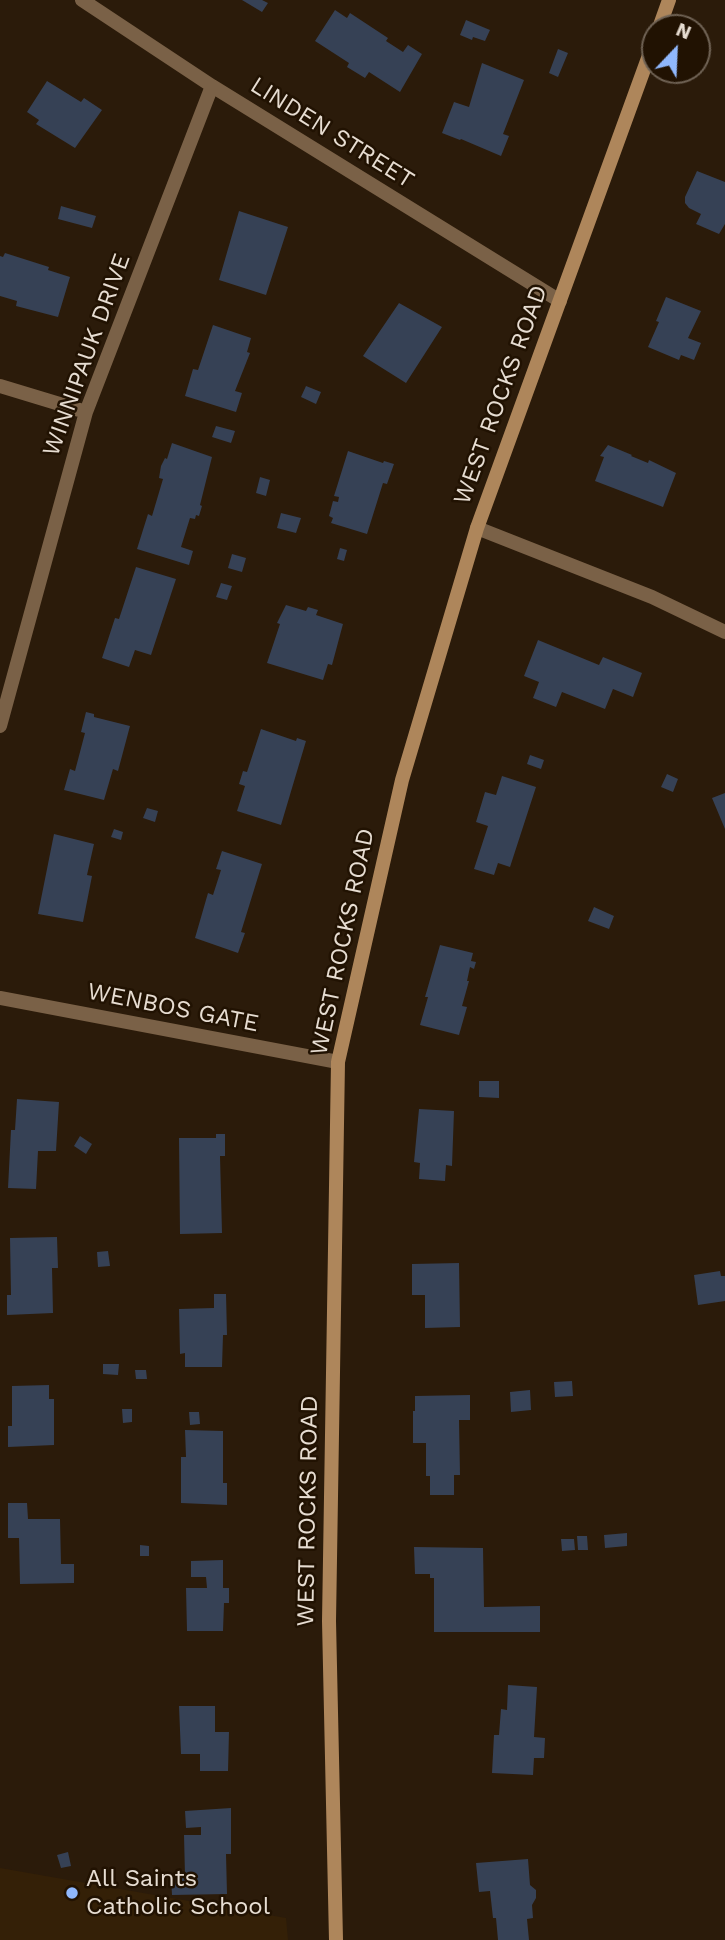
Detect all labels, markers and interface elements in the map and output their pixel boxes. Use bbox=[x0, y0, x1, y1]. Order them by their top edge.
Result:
north arrow bbox=[641, 14, 711, 84]
text: N bbox=[673, 18, 695, 44]
street label: LINDEN STREET bbox=[245, 71, 419, 195]
street label: WINNIPAUK DRIVE bbox=[37, 250, 137, 460]
street label: WEST ROCKS ROAD bbox=[448, 281, 554, 509]
street label: WEST ROCKS ROAD bbox=[305, 826, 381, 1058]
street label: WENBOS GATE bbox=[85, 977, 261, 1039]
street label: WEST ROCKS ROAD bbox=[292, 1395, 324, 1627]
place label: All Saints Catholic School bbox=[86, 1865, 270, 1921]
marker: All Saints Catholic School bbox=[64, 1885, 80, 1901]

